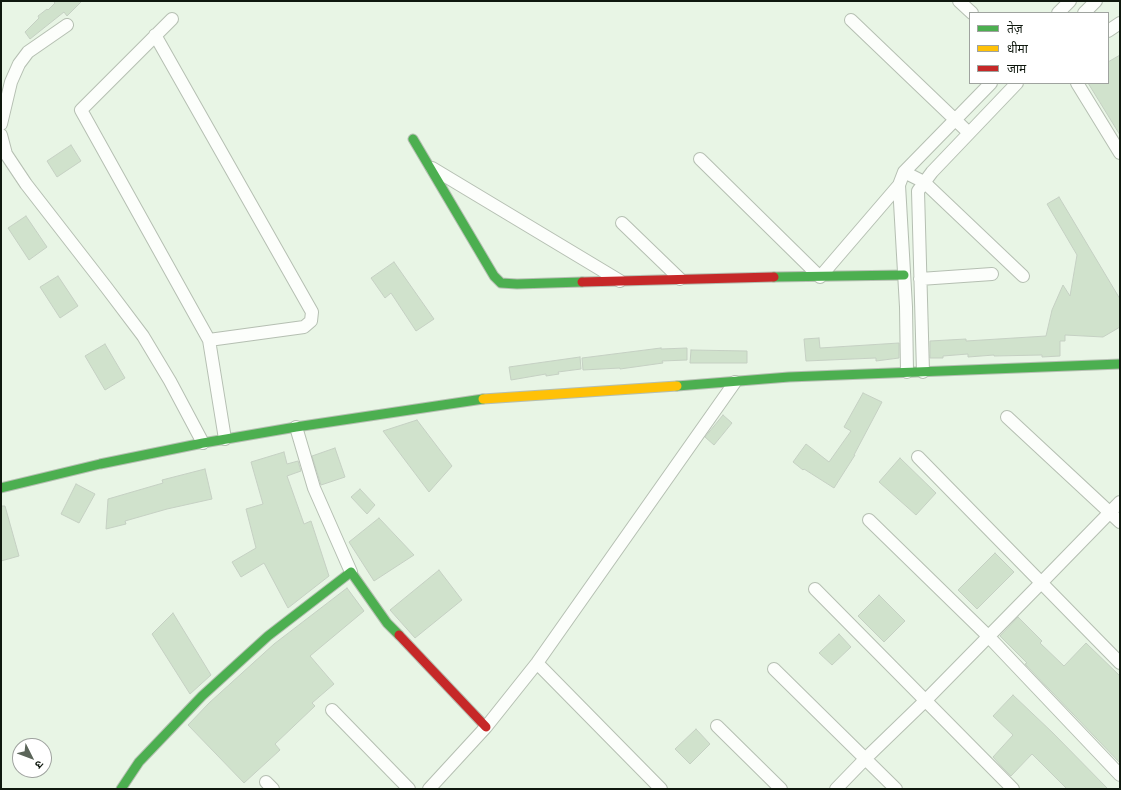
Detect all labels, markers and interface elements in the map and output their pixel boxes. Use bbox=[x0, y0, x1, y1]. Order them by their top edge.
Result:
legend bbox=[969, 12, 1109, 84]
text: तेज़ bbox=[1007, 19, 1023, 37]
text: धीमा bbox=[1007, 39, 1028, 57]
text: जाम bbox=[1007, 59, 1026, 77]
north arrow bbox=[12, 738, 52, 778]
text: उ bbox=[32, 758, 48, 773]

